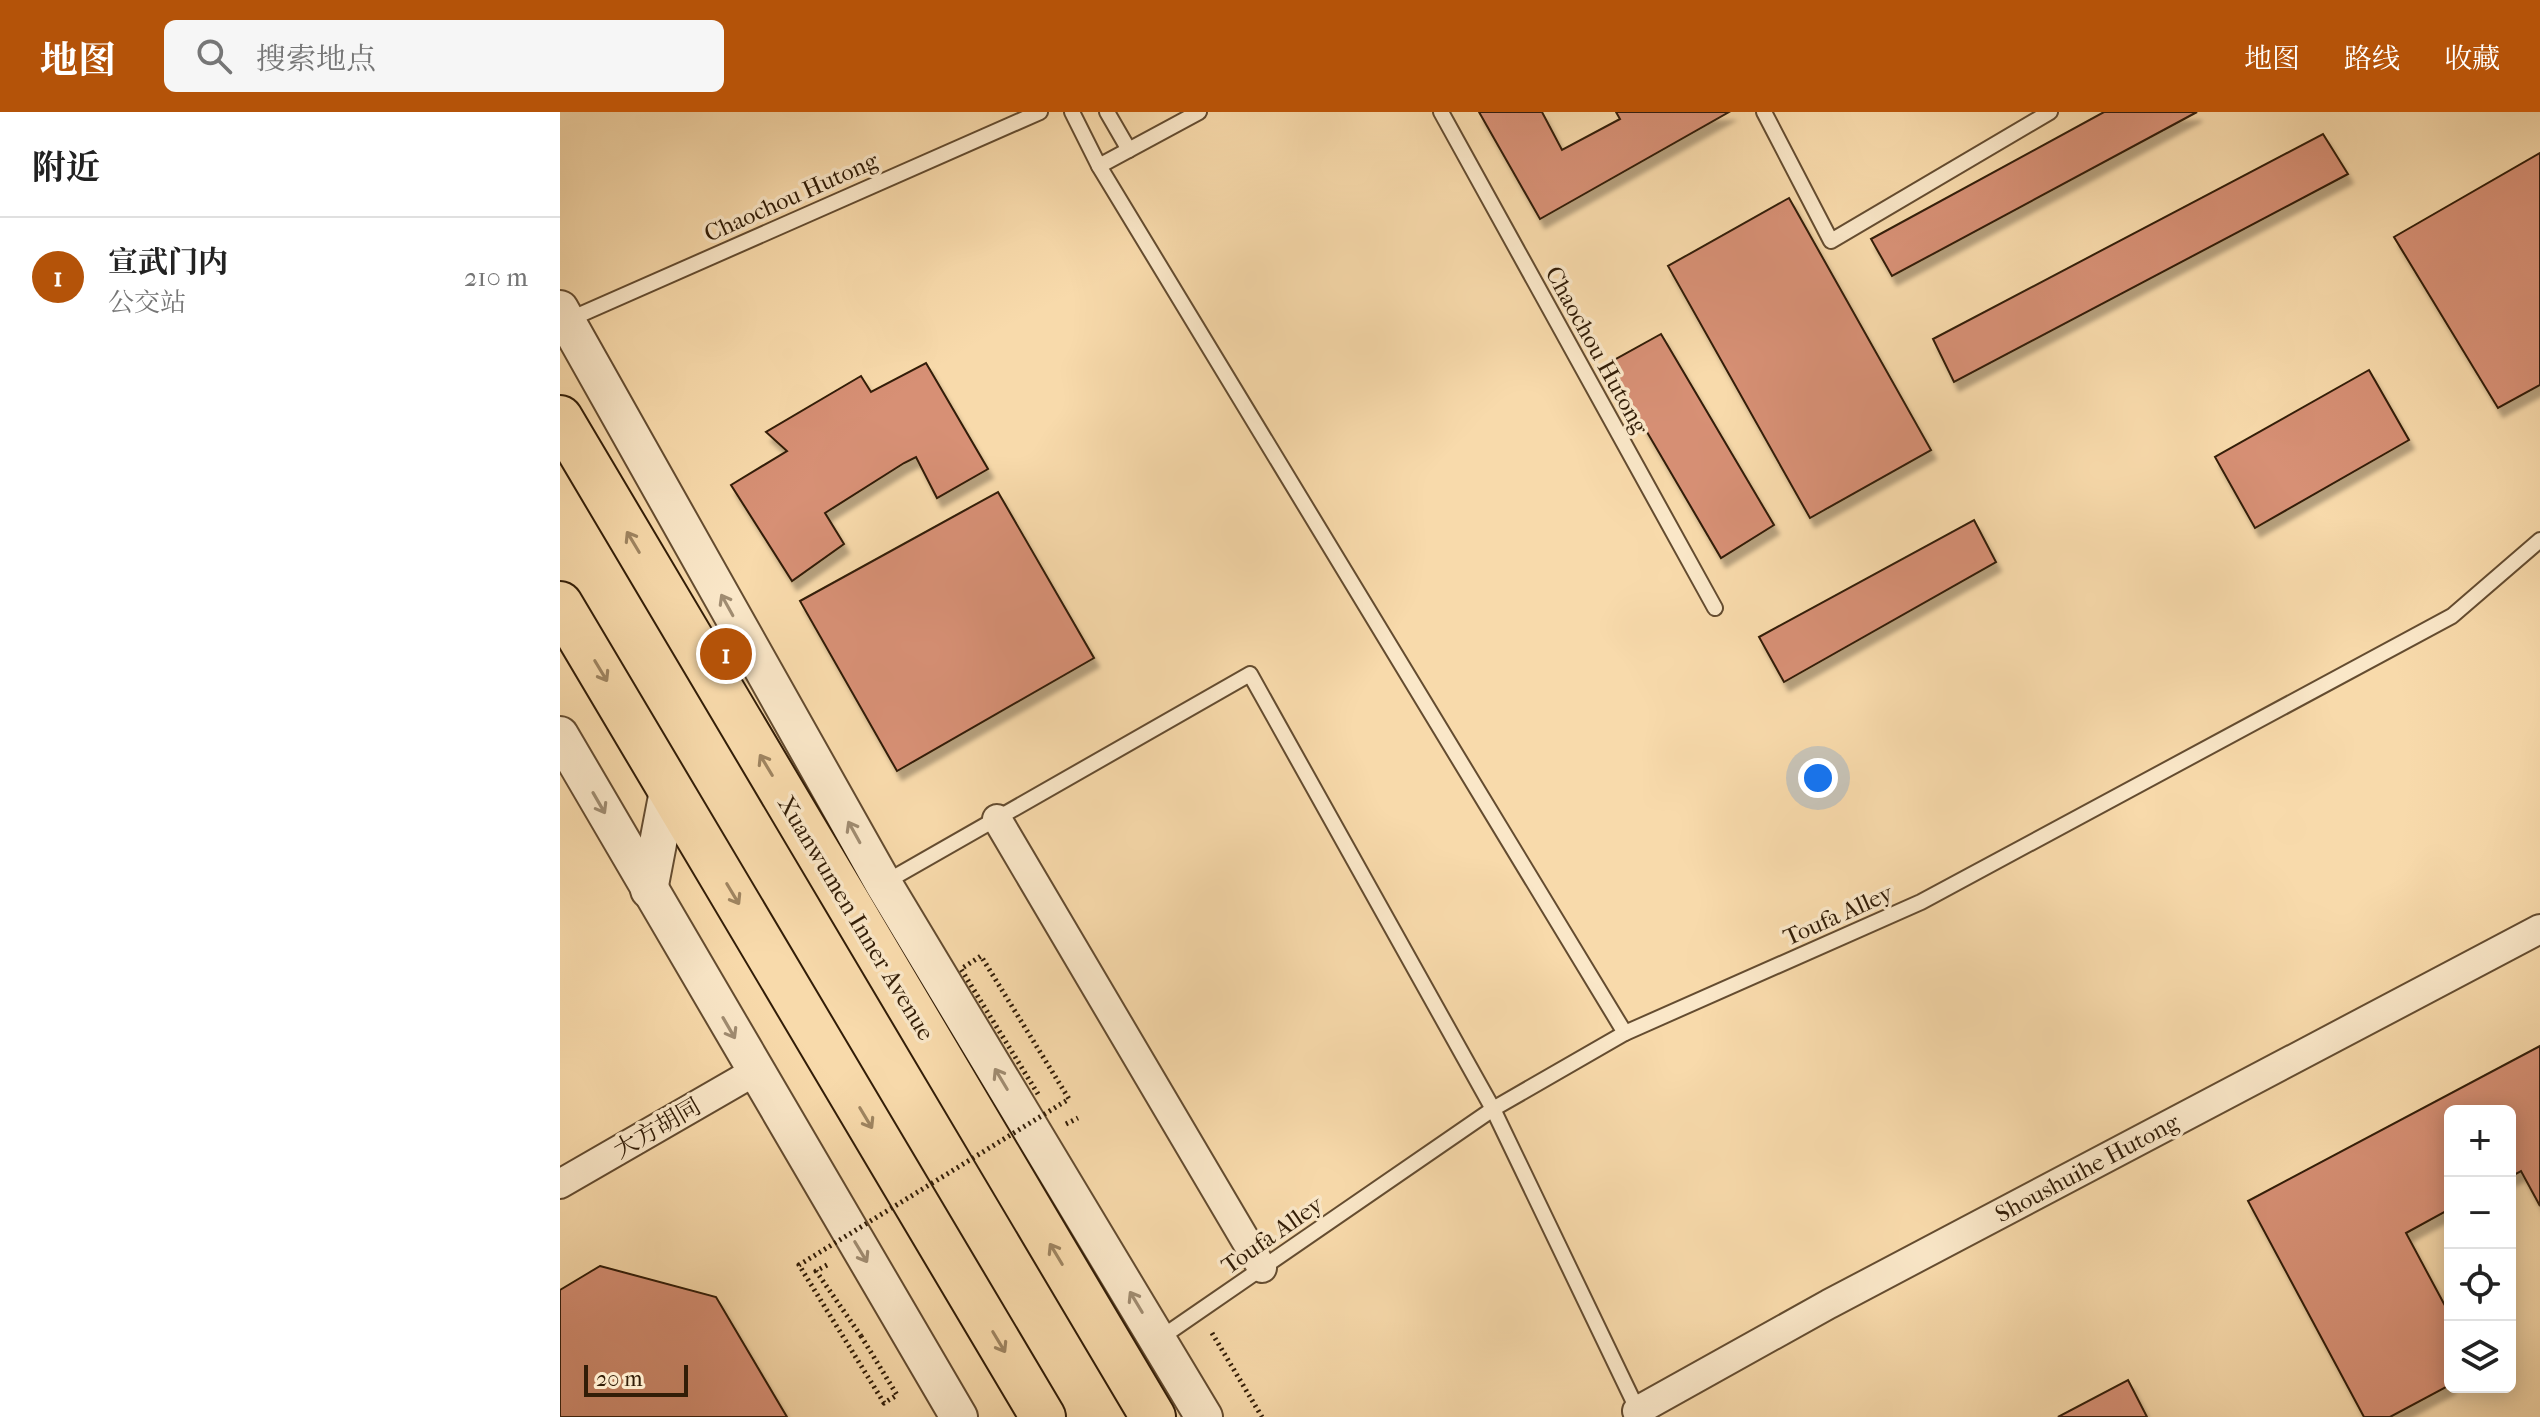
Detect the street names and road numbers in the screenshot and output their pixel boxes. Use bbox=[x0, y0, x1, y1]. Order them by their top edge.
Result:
street label: Chaochou Hutong bbox=[700, 146, 883, 248]
street label: Chaochou Hutong bbox=[1539, 261, 1655, 440]
street label: Xuanwumen Inner Avenue bbox=[772, 791, 940, 1045]
street label: Toufa Alley bbox=[1779, 878, 1898, 952]
street label: 大方胡同 bbox=[608, 1092, 706, 1164]
street label: Shoushuihe Hutong bbox=[1990, 1107, 2185, 1228]
street label: Toufa Alley bbox=[1216, 1189, 1329, 1280]

